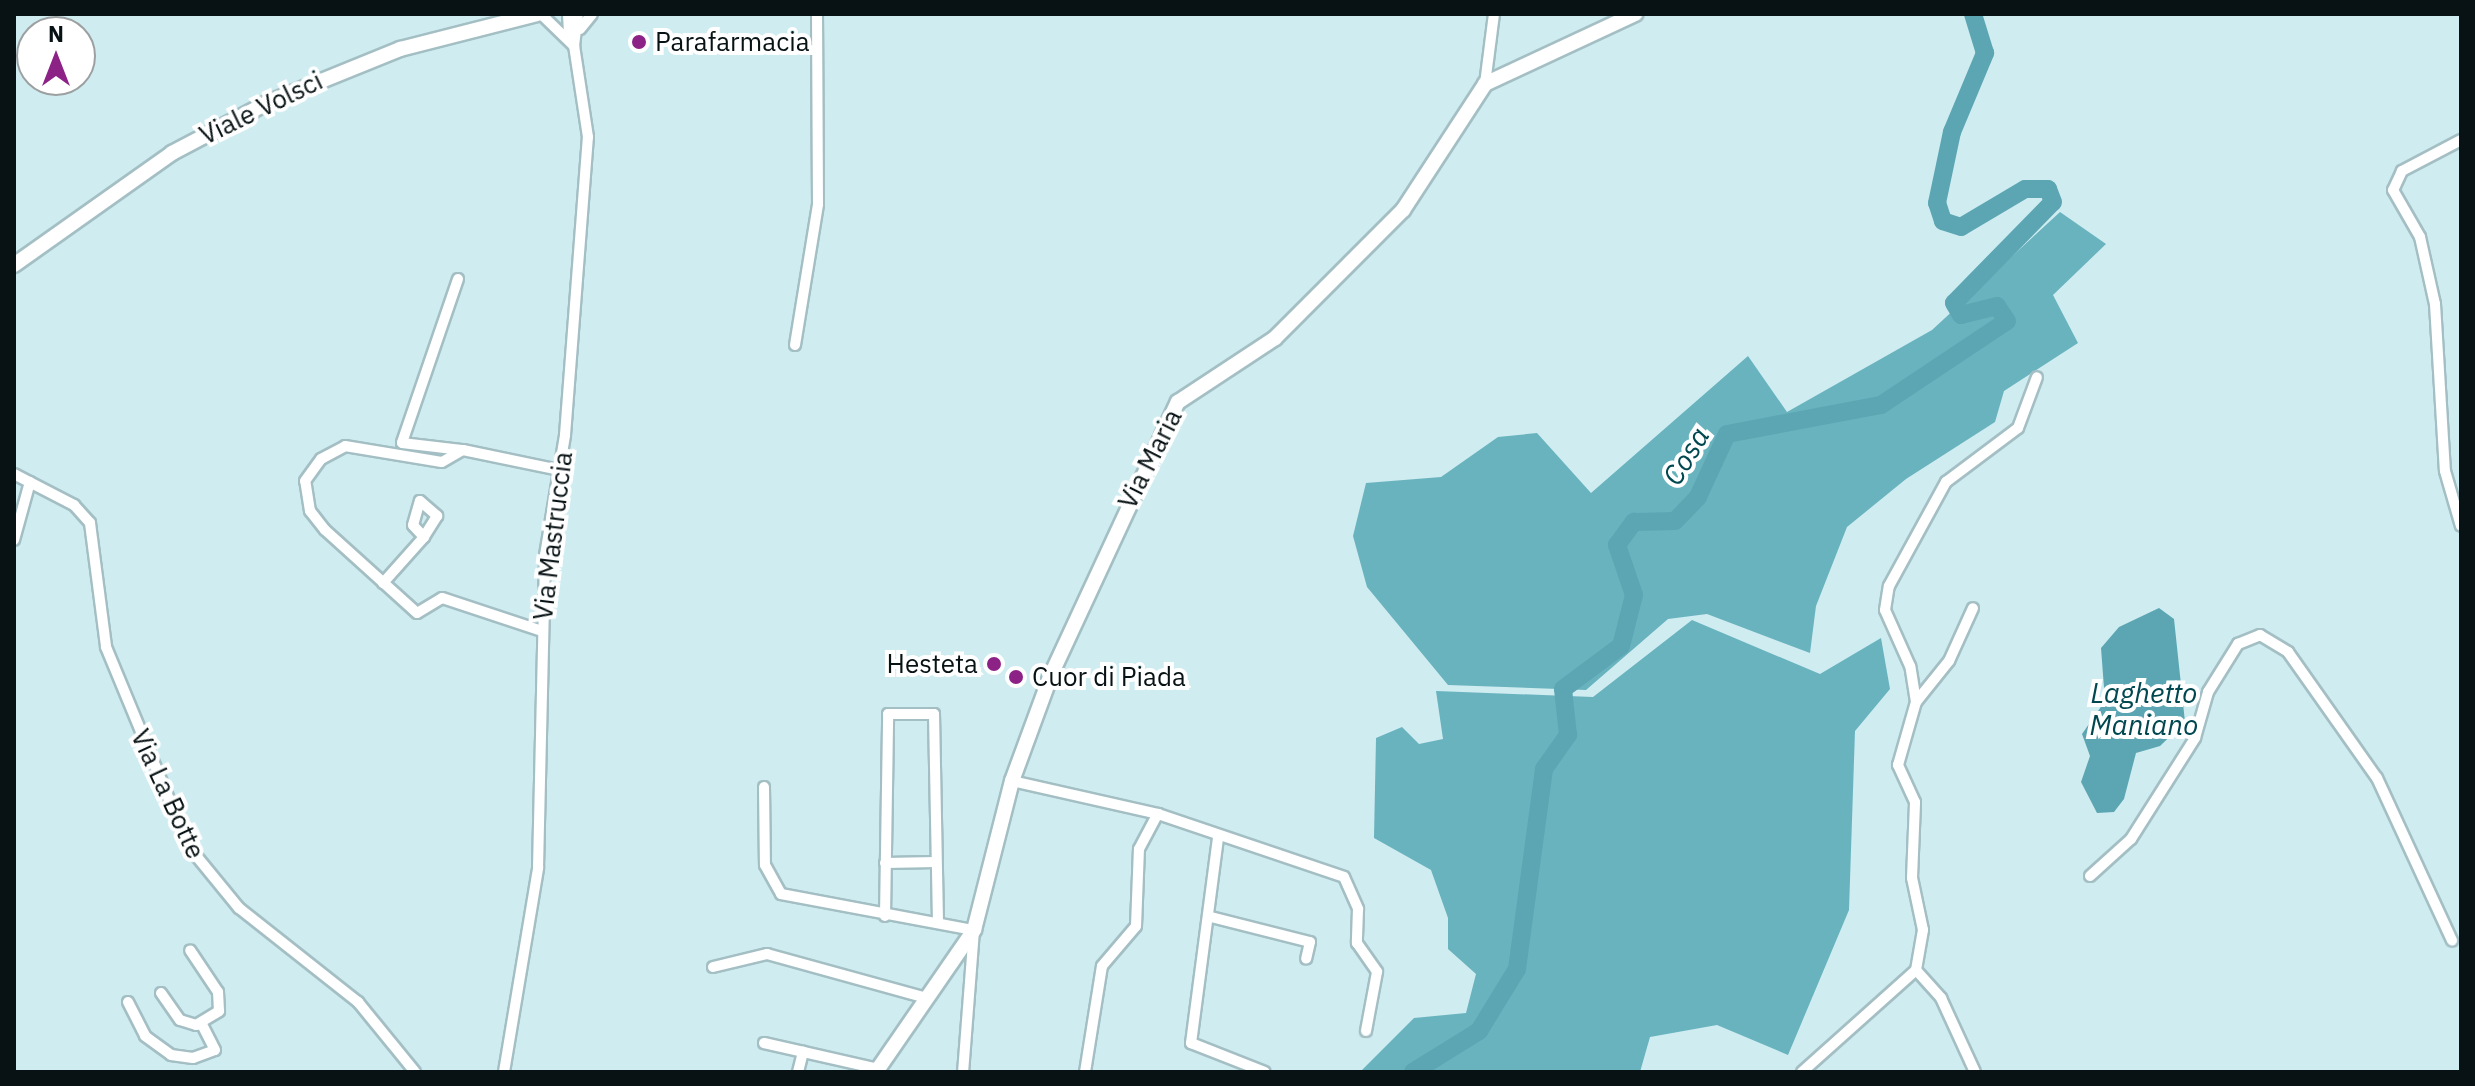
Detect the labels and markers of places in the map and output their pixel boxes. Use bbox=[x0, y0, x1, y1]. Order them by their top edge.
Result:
place label: Parafarmacia bbox=[655, 26, 810, 58]
marker: Parafarmacia bbox=[630, 33, 648, 51]
place label: Hesteta bbox=[887, 648, 978, 680]
marker: Hesteta bbox=[985, 655, 1003, 673]
place label: Cuor di Piada bbox=[1032, 661, 1186, 693]
marker: Cuor di Piada bbox=[1007, 668, 1025, 686]

